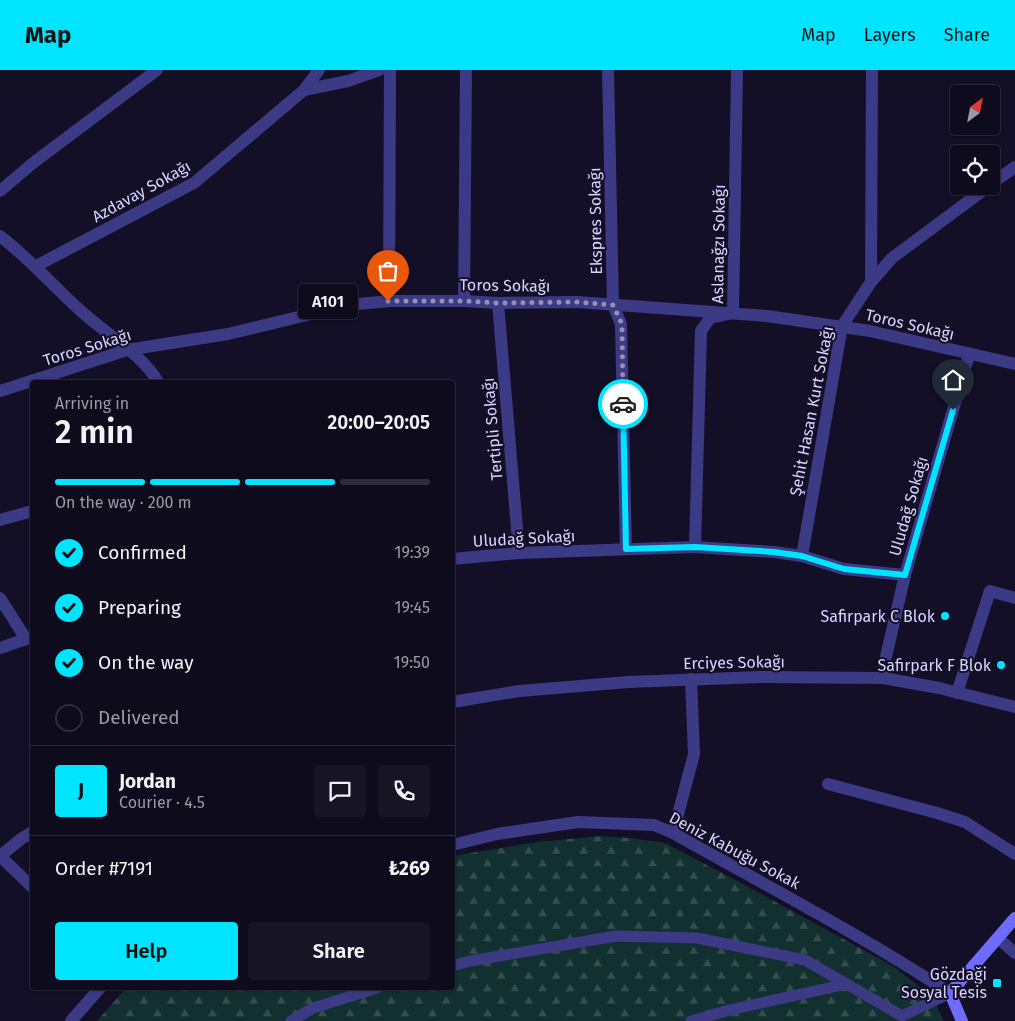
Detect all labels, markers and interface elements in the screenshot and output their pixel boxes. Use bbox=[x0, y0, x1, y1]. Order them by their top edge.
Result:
text: Map bbox=[25, 21, 71, 49]
text: Map bbox=[801, 24, 836, 46]
text: Layers bbox=[864, 24, 916, 46]
text: Share bbox=[944, 24, 990, 46]
north arrow bbox=[950, 85, 1000, 135]
map controls bbox=[950, 85, 1000, 195]
button: locate bbox=[950, 145, 1000, 195]
street label: Azdavay Sokağı bbox=[89, 157, 194, 226]
street label: Ekspres Sokağı bbox=[585, 167, 606, 275]
street label: Aslanağzı Sokağı bbox=[708, 184, 729, 304]
pin bbox=[367, 250, 409, 301]
icon: bag bbox=[374, 257, 402, 285]
street label: Toros Sokağı bbox=[459, 275, 551, 296]
callout: A101 bbox=[298, 284, 358, 318]
text: A101 bbox=[312, 292, 344, 311]
street label: Toros Sokağı bbox=[863, 305, 956, 344]
street label: Toros Sokağı bbox=[41, 325, 133, 370]
street label: Şehit Hasan Kurt Sokağı bbox=[786, 325, 838, 498]
pin bbox=[932, 359, 974, 410]
icon: home bbox=[939, 366, 967, 394]
street label: Tertipli Sokağı bbox=[479, 377, 506, 481]
courier bbox=[598, 379, 648, 429]
icon: car bbox=[609, 390, 637, 418]
text: Arriving in bbox=[55, 394, 129, 413]
text: 20:00–20:05 bbox=[327, 411, 430, 434]
text: 2 min bbox=[55, 413, 134, 451]
street label: Uludağ Sokağı bbox=[885, 454, 932, 558]
text: On the way · 200 m bbox=[55, 493, 191, 512]
street label: Uludağ Sokağı bbox=[472, 526, 576, 551]
icon: check bbox=[55, 539, 83, 567]
text: Confirmed bbox=[98, 541, 187, 564]
text: 19:39 bbox=[394, 543, 430, 562]
icon: check bbox=[55, 594, 83, 622]
text: Preparing bbox=[98, 596, 181, 619]
text: 19:45 bbox=[395, 598, 430, 617]
place label: Safirpark C Blok bbox=[820, 607, 936, 626]
marker: Safirpark C Blok bbox=[939, 610, 951, 622]
icon: check bbox=[55, 649, 83, 677]
text: On the way bbox=[98, 651, 194, 674]
street label: Erciyes Sokağı bbox=[683, 652, 785, 673]
text: 19:50 bbox=[394, 653, 430, 672]
place label: Safirpark F Blok bbox=[878, 656, 992, 675]
marker: Safirpark F Blok bbox=[995, 659, 1007, 671]
text: Delivered bbox=[98, 706, 180, 729]
button: chat bbox=[314, 765, 366, 817]
button: phone bbox=[378, 765, 430, 817]
text: Jordan bbox=[119, 770, 176, 793]
text: J bbox=[78, 779, 84, 802]
text: Courier · 4.5 bbox=[119, 793, 205, 812]
street label: Deniz Kabuğu Sokak bbox=[666, 808, 804, 893]
text: Order #7191 bbox=[55, 857, 153, 880]
text: ₺269 bbox=[388, 857, 430, 880]
button: Help bbox=[55, 922, 238, 980]
button: Share bbox=[248, 922, 430, 980]
place label: Gözdaği Sosyal Tesi̇s bbox=[901, 965, 987, 1002]
marker: Gözdaği Sosyal Tesi̇s bbox=[991, 977, 1003, 989]

